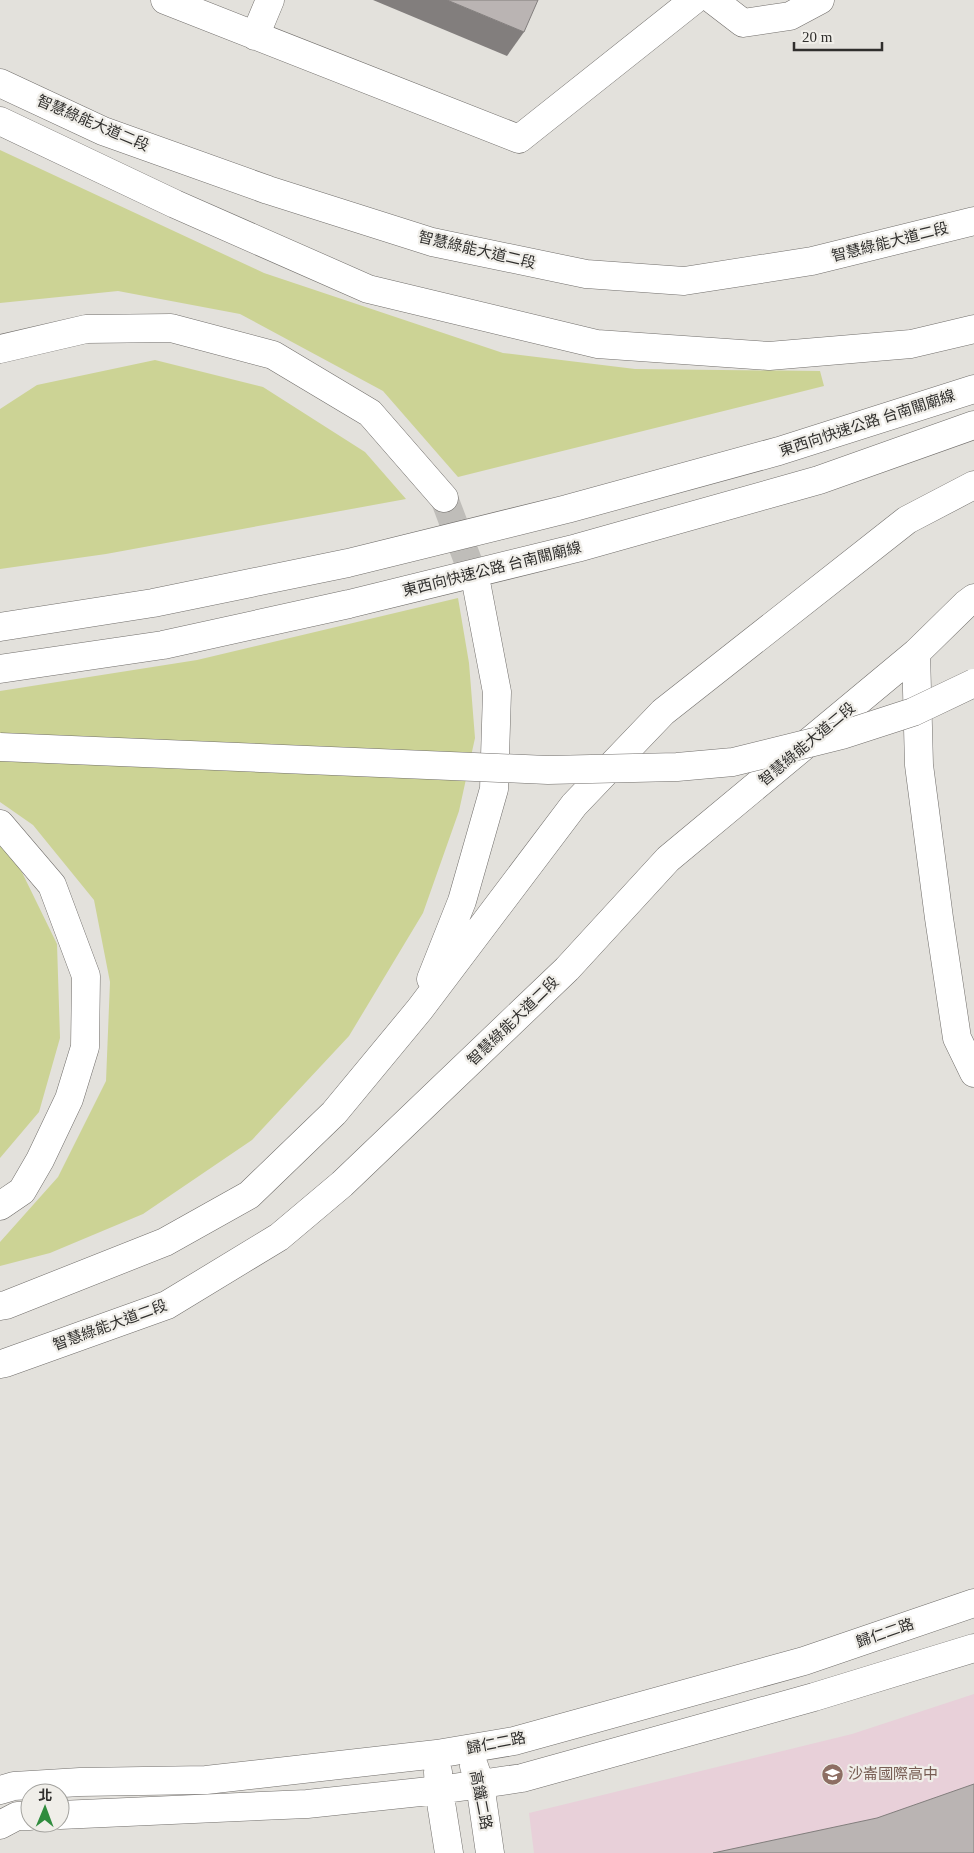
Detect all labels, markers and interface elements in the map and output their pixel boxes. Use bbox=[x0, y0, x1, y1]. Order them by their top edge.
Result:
scale bar bbox=[794, 20, 882, 52]
text: 20 m bbox=[802, 29, 833, 45]
street label: 智慧綠能大道二段 bbox=[35, 91, 152, 154]
street label: 智慧綠能大道二段 bbox=[830, 219, 950, 264]
street label: 智慧綠能大道二段 bbox=[417, 228, 537, 271]
street label: 東西向快速公路 台南關廟線 bbox=[777, 386, 957, 459]
street label: 東西向快速公路 台南關廟線 bbox=[401, 538, 583, 599]
street label: 智慧綠能大道二段 bbox=[755, 699, 858, 789]
street label: 智慧綠能大道二段 bbox=[464, 973, 562, 1068]
street label: 智慧綠能大道二段 bbox=[51, 1296, 169, 1353]
street label: 歸仁二路 bbox=[854, 1616, 916, 1650]
street label: 歸仁二路 bbox=[465, 1729, 527, 1757]
school or university icon: 沙崙國際高中 bbox=[820, 1762, 844, 1786]
place label: 沙崙國際高中 bbox=[848, 1766, 938, 1782]
street label: 高鐵二路 bbox=[467, 1769, 495, 1831]
north arrow bbox=[20, 1783, 70, 1833]
text: 北 bbox=[38, 1788, 52, 1803]

